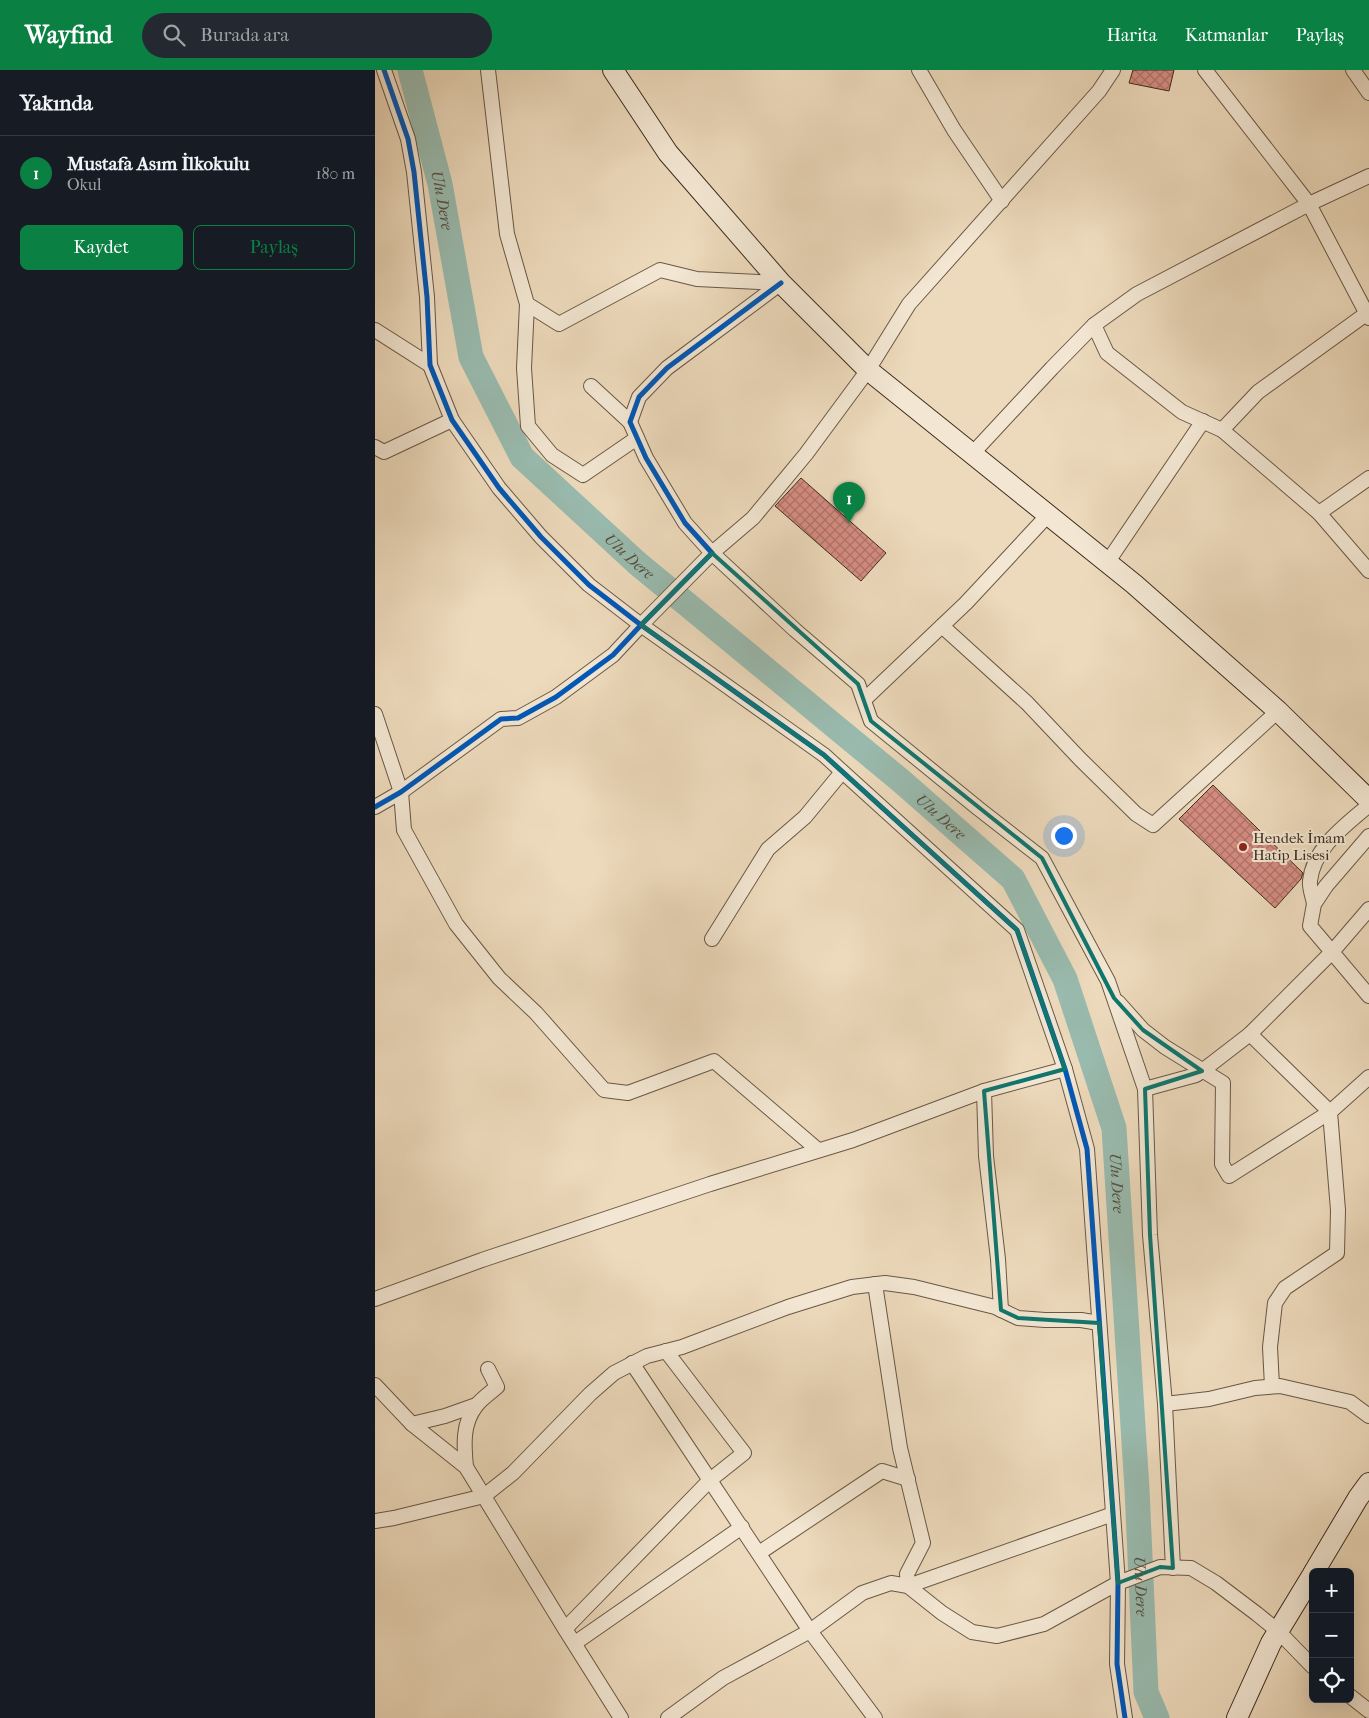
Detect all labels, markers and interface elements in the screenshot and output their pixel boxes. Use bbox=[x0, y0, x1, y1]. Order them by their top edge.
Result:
search box bbox=[142, 13, 492, 58]
text: Wayfind bbox=[25, 21, 112, 49]
icon: search bbox=[160, 21, 188, 49]
text: Burada ara bbox=[200, 24, 289, 46]
text: Harita bbox=[1107, 25, 1157, 46]
text: Katmanlar bbox=[1185, 25, 1268, 46]
text: Paylaş bbox=[1296, 25, 1344, 46]
text: Yakında bbox=[20, 91, 93, 115]
text: Mustafa Asım İlkokulu bbox=[67, 153, 250, 175]
text: 1 bbox=[33, 164, 39, 183]
text: 180 m bbox=[316, 164, 355, 183]
water label: Ulu Dere bbox=[427, 168, 458, 232]
text: Okul bbox=[67, 175, 101, 194]
button: Kaydet bbox=[20, 225, 183, 270]
button: Paylaş bbox=[193, 225, 355, 270]
pin: 1 bbox=[833, 482, 865, 523]
water label: Ulu Dere bbox=[601, 529, 659, 583]
water label: Ulu Dere bbox=[912, 789, 970, 843]
your location bbox=[1051, 823, 1077, 849]
place label: Hendek İmam Hatip Lisesi bbox=[1253, 829, 1345, 864]
marker: Hendek İmam Hatip Lisesi bbox=[1237, 841, 1249, 853]
water label: Ulu Dere bbox=[1106, 1152, 1129, 1214]
water label: Ulu Dere bbox=[1130, 1556, 1152, 1617]
map controls bbox=[1309, 1568, 1354, 1703]
button: + bbox=[1309, 1568, 1354, 1613]
button: − bbox=[1309, 1613, 1354, 1658]
button: locate bbox=[1309, 1658, 1354, 1703]

